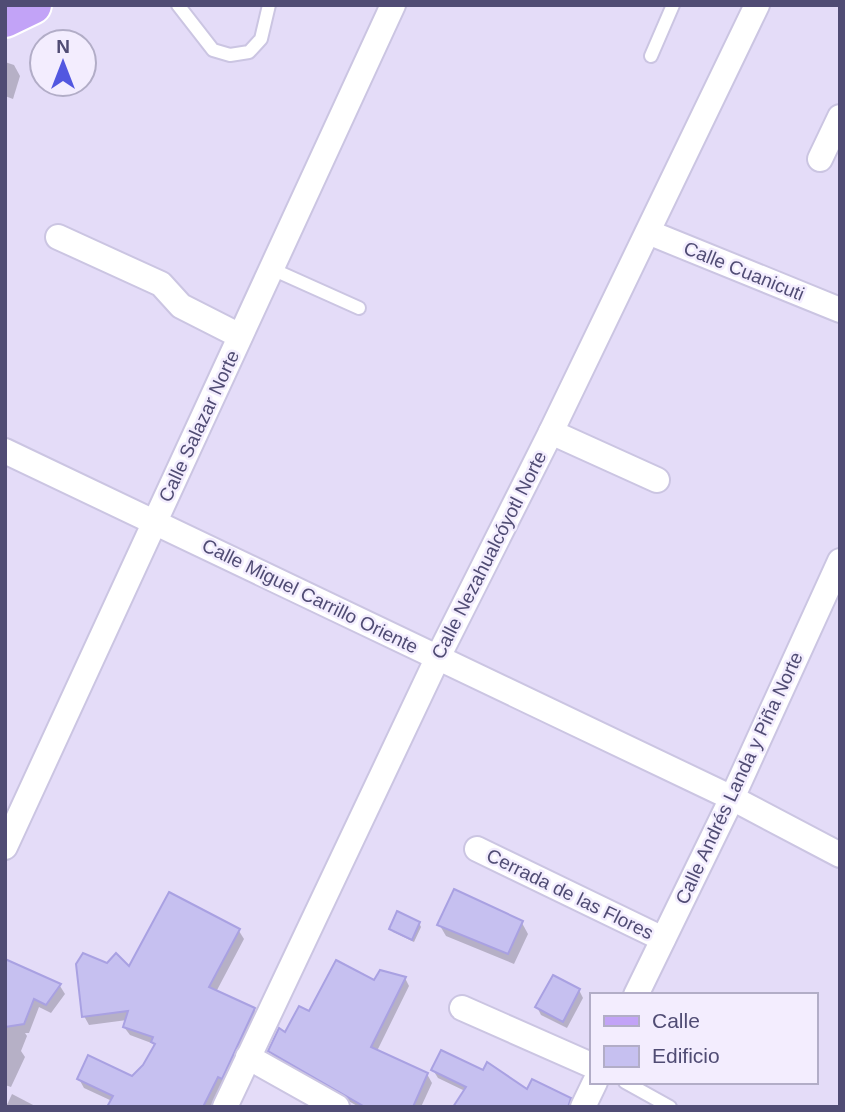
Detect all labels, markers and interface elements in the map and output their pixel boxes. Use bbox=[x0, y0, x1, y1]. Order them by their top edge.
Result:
north arrow bbox=[28, 28, 98, 98]
text: N bbox=[56, 36, 70, 57]
street label: Calle Cuanicuti bbox=[681, 237, 807, 305]
street label: Calle Salazar Norte bbox=[155, 347, 243, 505]
street label: Calle Nezahualcóyotl Norte bbox=[427, 448, 551, 662]
street label: Calle Miguel Carrillo Oriente bbox=[199, 534, 421, 658]
street label: Calle Andrés Landa y Piña Norte bbox=[671, 649, 807, 907]
street label: Cerrada de las Flores bbox=[483, 845, 657, 943]
legend bbox=[590, 993, 817, 1084]
text: Calle bbox=[652, 1009, 700, 1032]
text: Edificio bbox=[652, 1044, 720, 1067]

